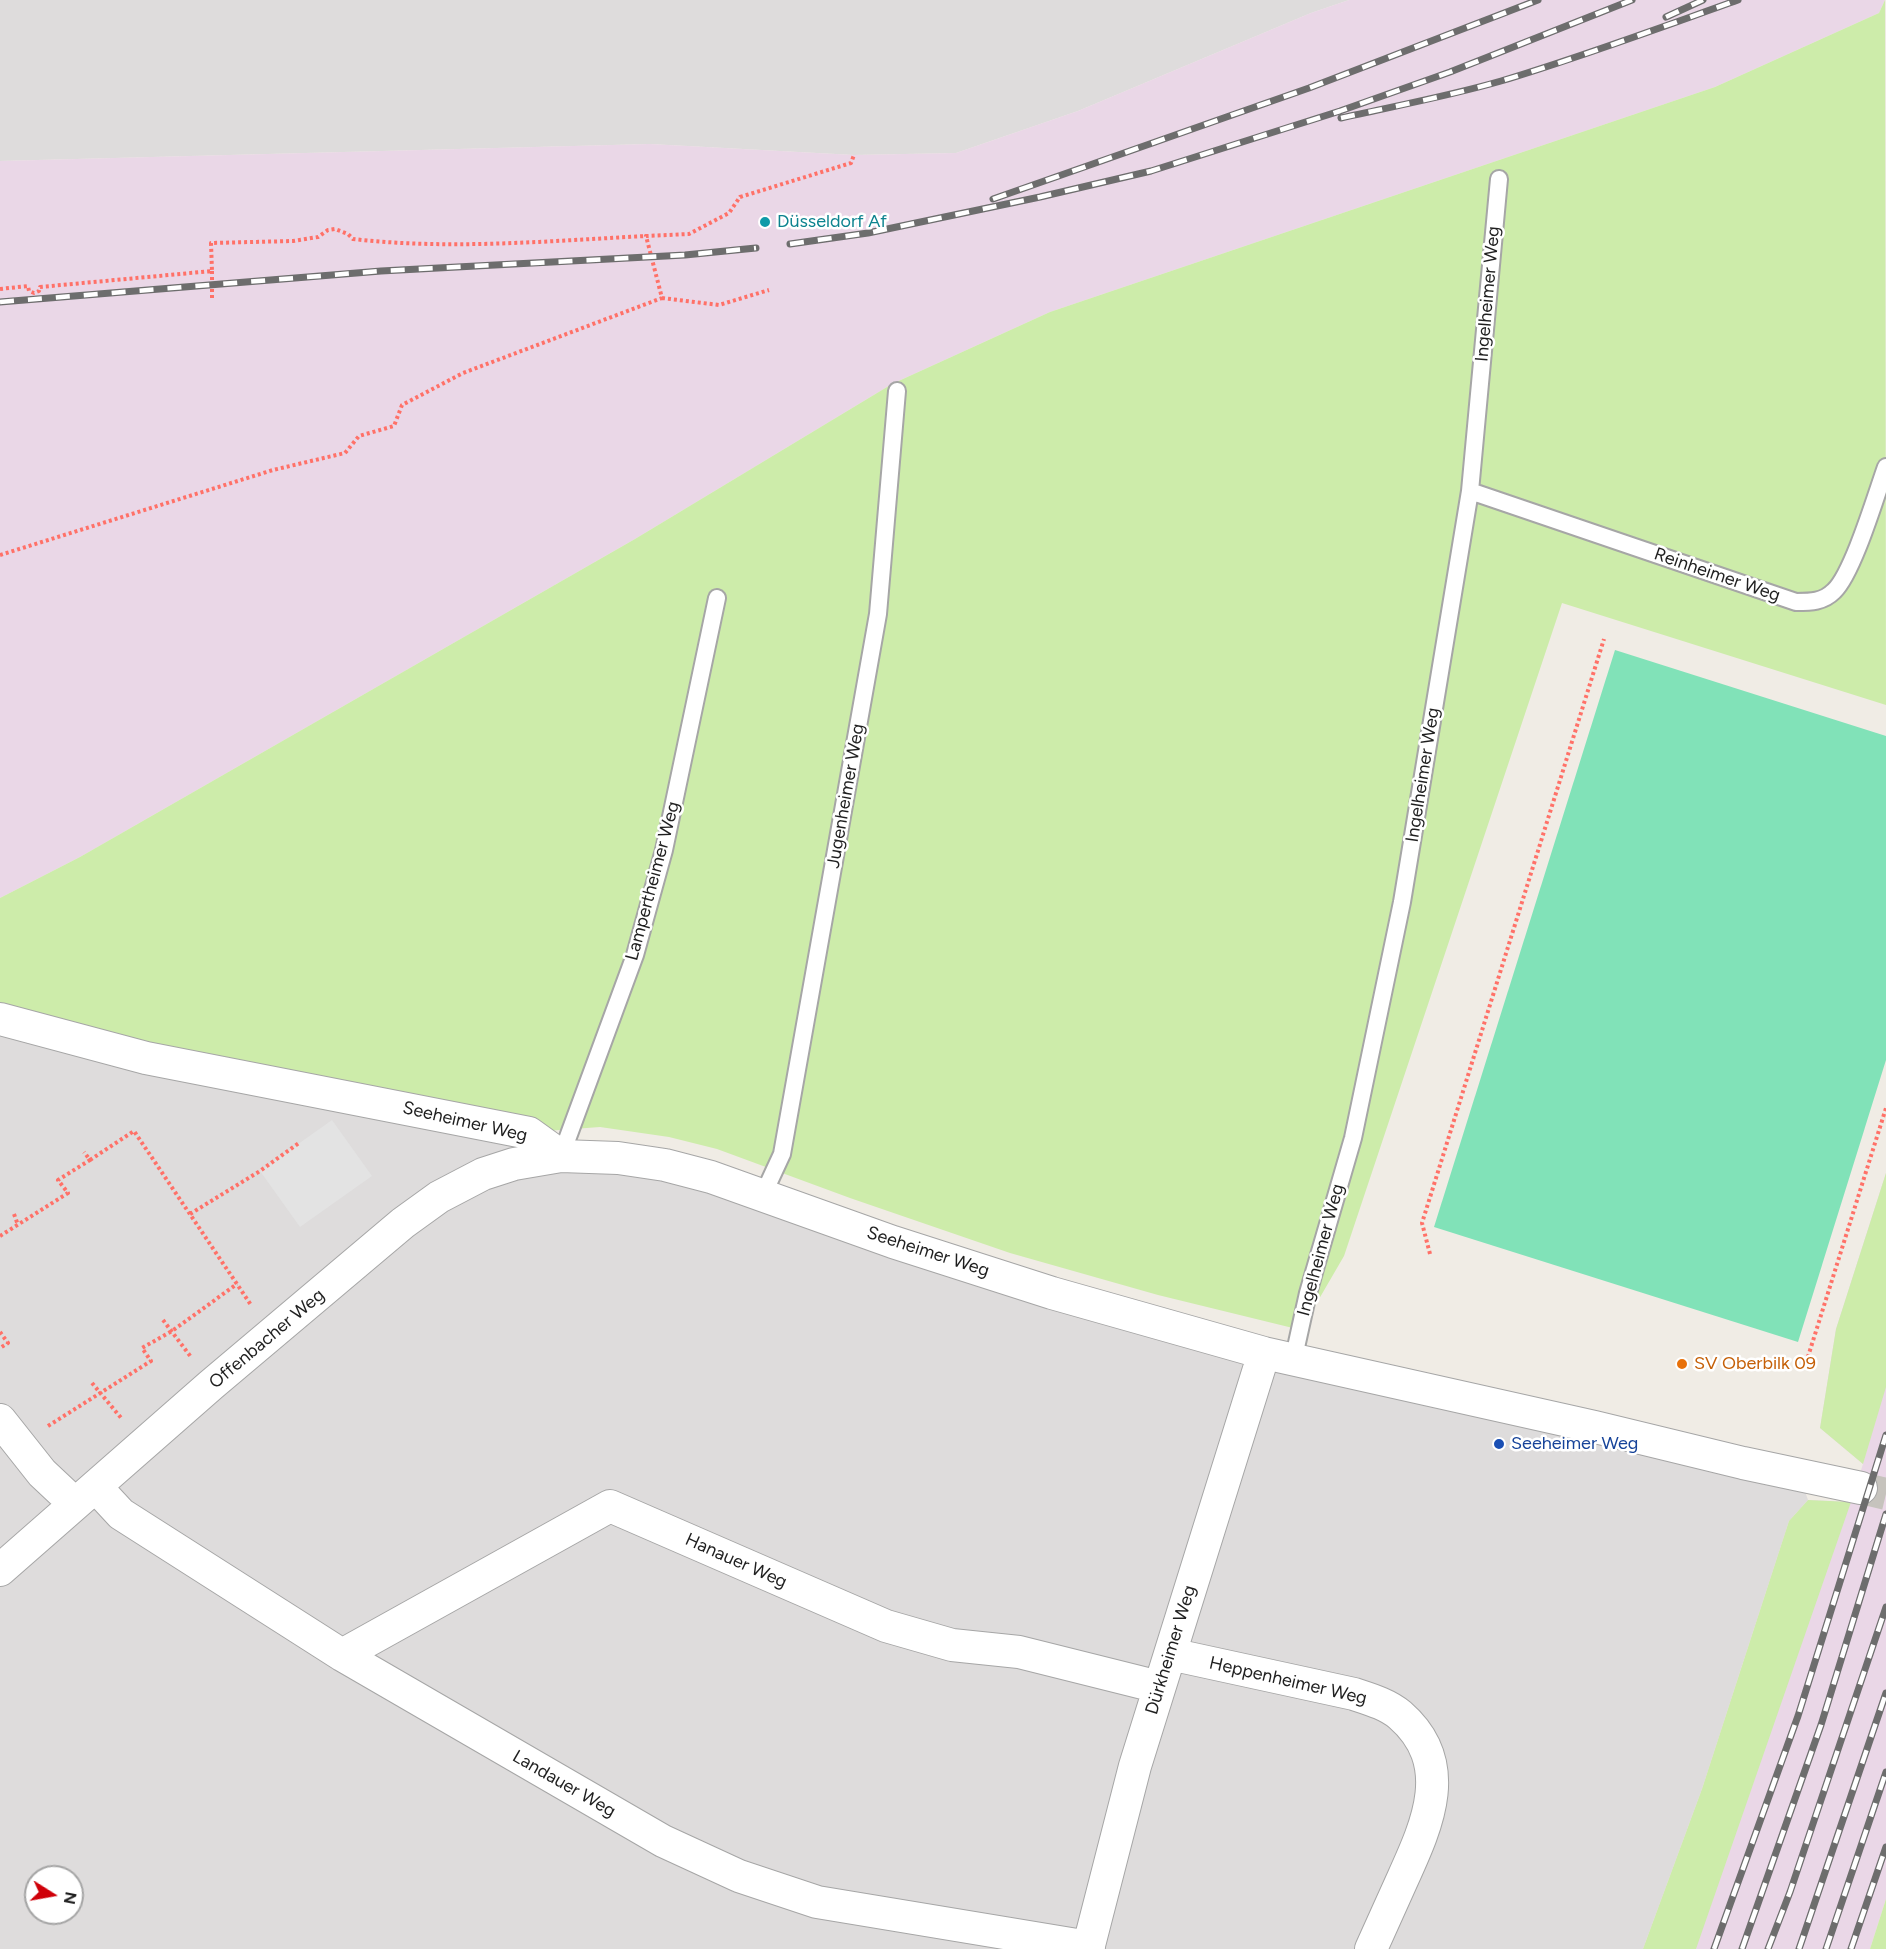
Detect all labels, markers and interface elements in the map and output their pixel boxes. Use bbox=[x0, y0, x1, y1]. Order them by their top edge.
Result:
place label: Düsseldorf Af bbox=[777, 211, 887, 233]
marker: Düsseldorf Af bbox=[758, 215, 772, 229]
street label: Ingelheimer Weg bbox=[1471, 225, 1505, 363]
street label: Reinheimer Weg bbox=[1651, 543, 1783, 607]
street label: Ingelheimer Weg bbox=[1402, 706, 1444, 844]
street label: Jugenheimer Weg bbox=[823, 722, 869, 870]
street label: Lampertheimer Weg bbox=[621, 799, 685, 963]
street label: Seeheimer Weg bbox=[401, 1097, 529, 1147]
street label: Ingelheimer Weg bbox=[1293, 1182, 1349, 1318]
street label: Seeheimer Weg bbox=[864, 1222, 992, 1282]
street label: Offenbacher Weg bbox=[205, 1284, 329, 1394]
place label: SV Oberbilk 09 bbox=[1694, 1353, 1816, 1375]
marker: SV Oberbilk 09 bbox=[1675, 1357, 1689, 1371]
place label: Seeheimer Weg bbox=[1511, 1433, 1638, 1455]
marker: Seeheimer Weg bbox=[1492, 1437, 1506, 1451]
street label: Hanauer Weg bbox=[682, 1529, 790, 1593]
street label: Dürkheimer Weg bbox=[1141, 1583, 1201, 1717]
street label: Heppenheimer Weg bbox=[1207, 1652, 1369, 1710]
street label: Landauer Weg bbox=[509, 1746, 619, 1822]
north arrow bbox=[24, 1865, 84, 1925]
text: N bbox=[60, 1890, 81, 1906]

